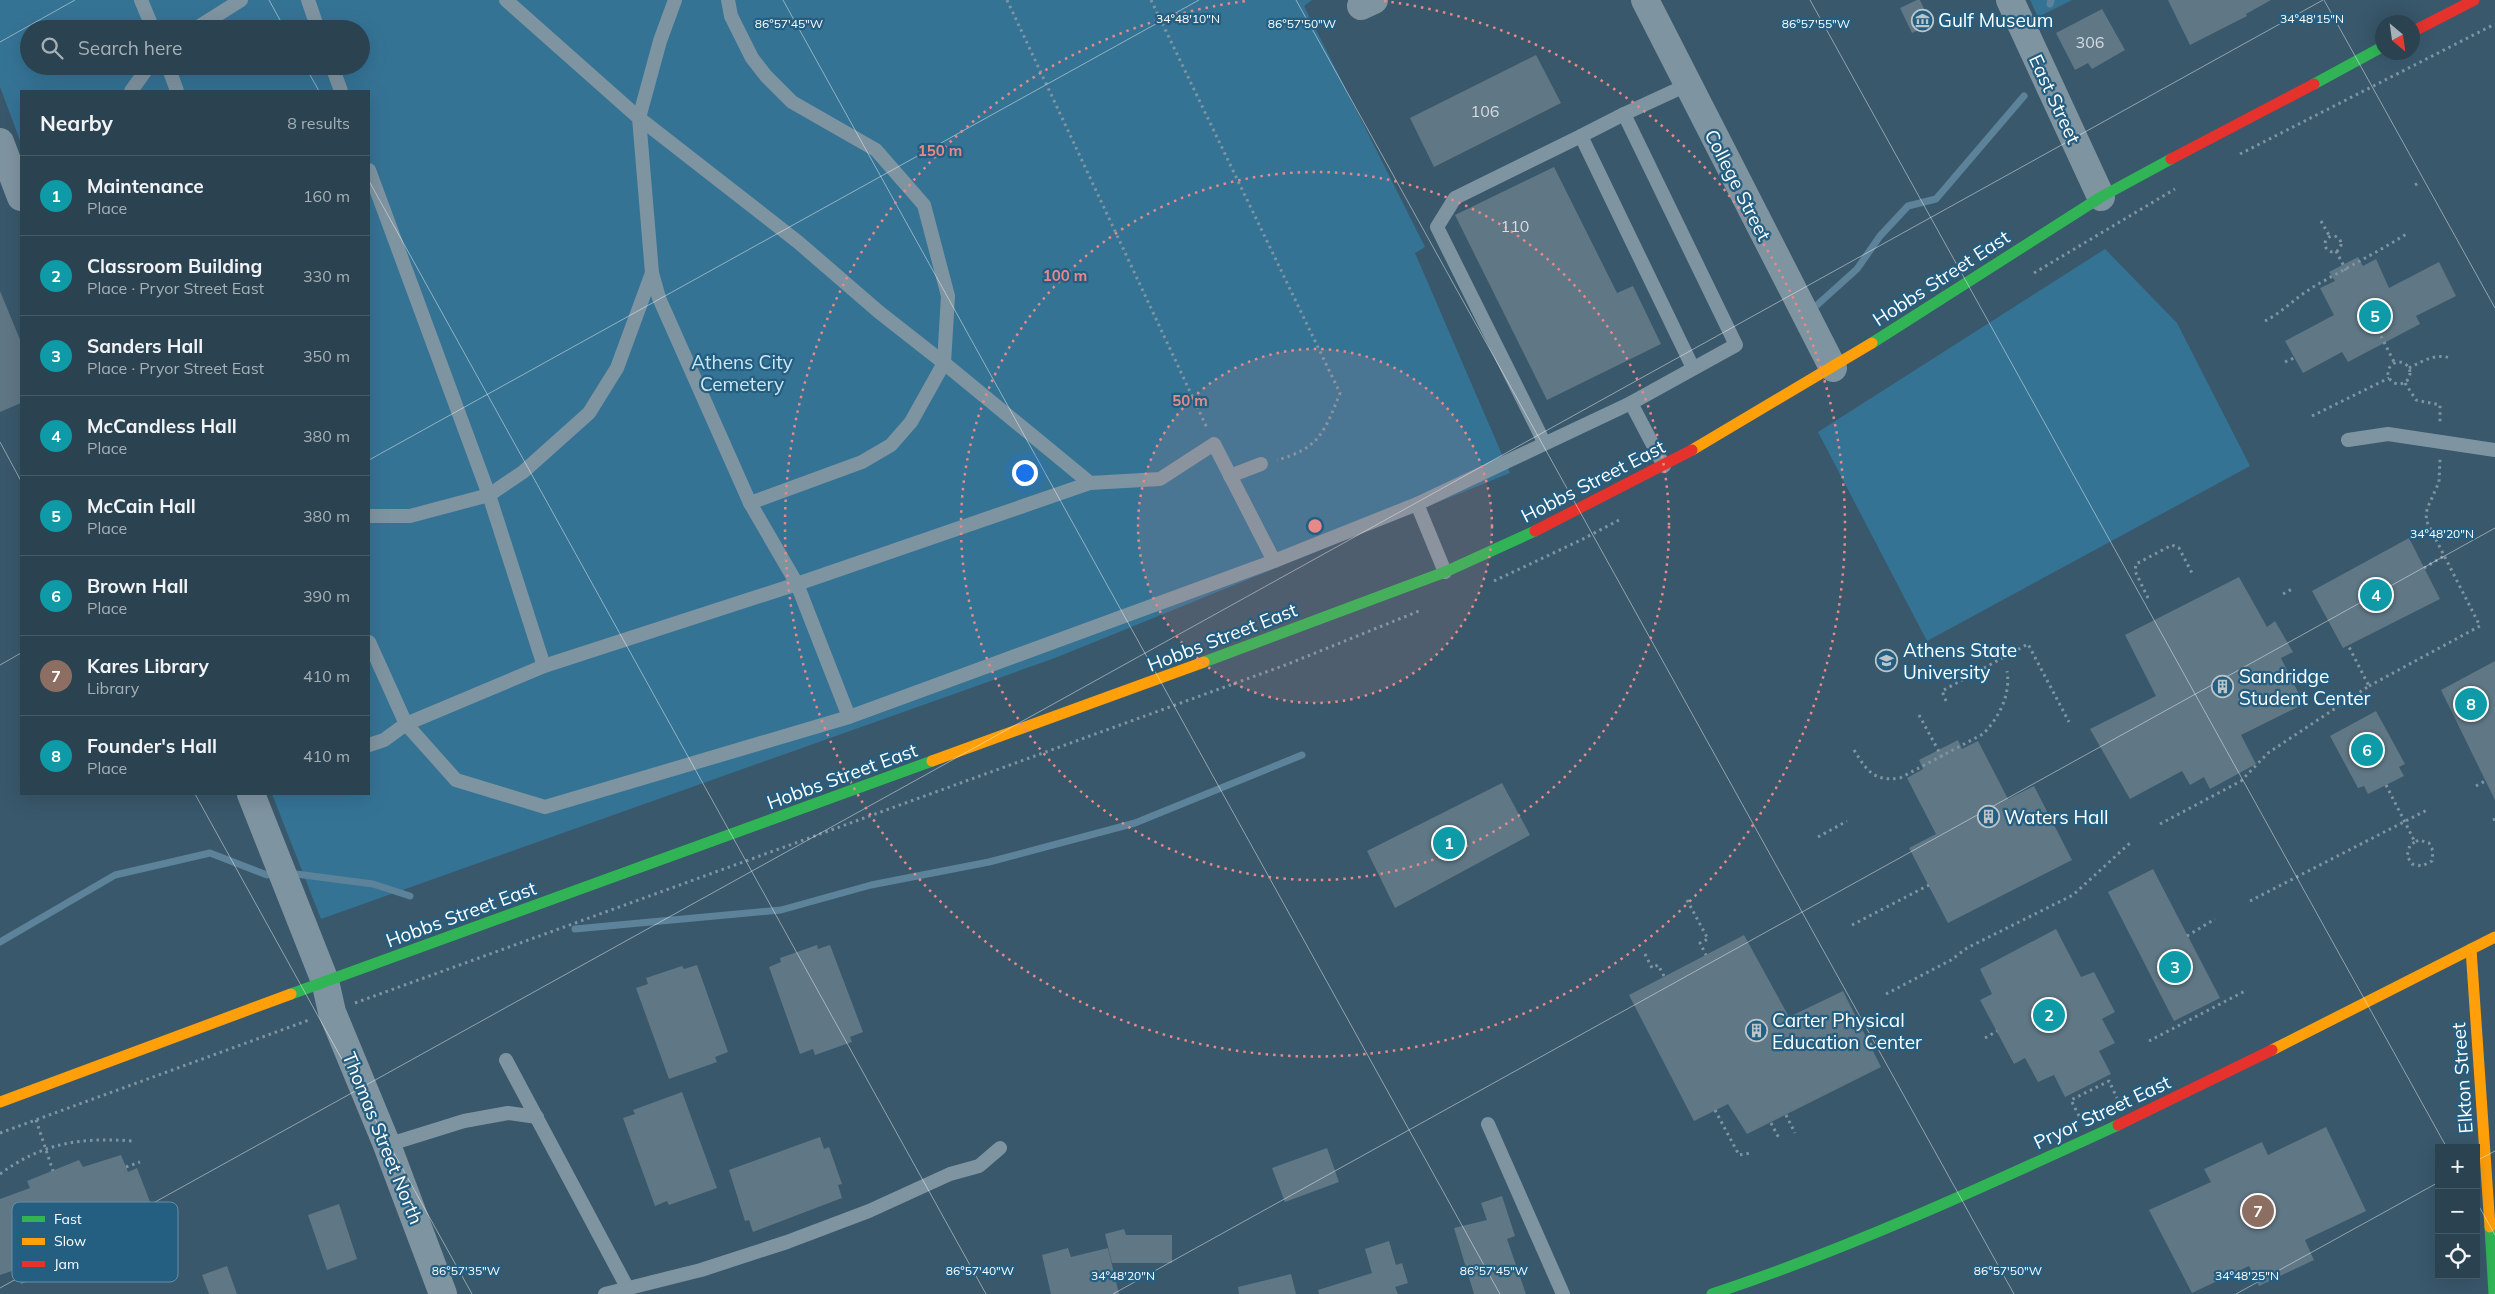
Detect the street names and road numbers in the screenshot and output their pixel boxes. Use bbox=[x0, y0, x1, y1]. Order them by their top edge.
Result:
street label: East Street bbox=[2024, 50, 2086, 148]
street label: College Street bbox=[1700, 125, 1777, 245]
street label: Hobbs Street East bbox=[1868, 225, 2014, 331]
street label: Hobbs Street East bbox=[1517, 434, 1669, 528]
street label: Hobbs Street East bbox=[1144, 597, 1301, 677]
street label: Hobbs Street East bbox=[763, 738, 921, 814]
street label: Hobbs Street East bbox=[382, 876, 540, 952]
street label: Elkton Street bbox=[2446, 1021, 2478, 1134]
street label: Thomas Street North bbox=[337, 1048, 429, 1228]
street label: Pryor Street East bbox=[2030, 1070, 2175, 1154]

